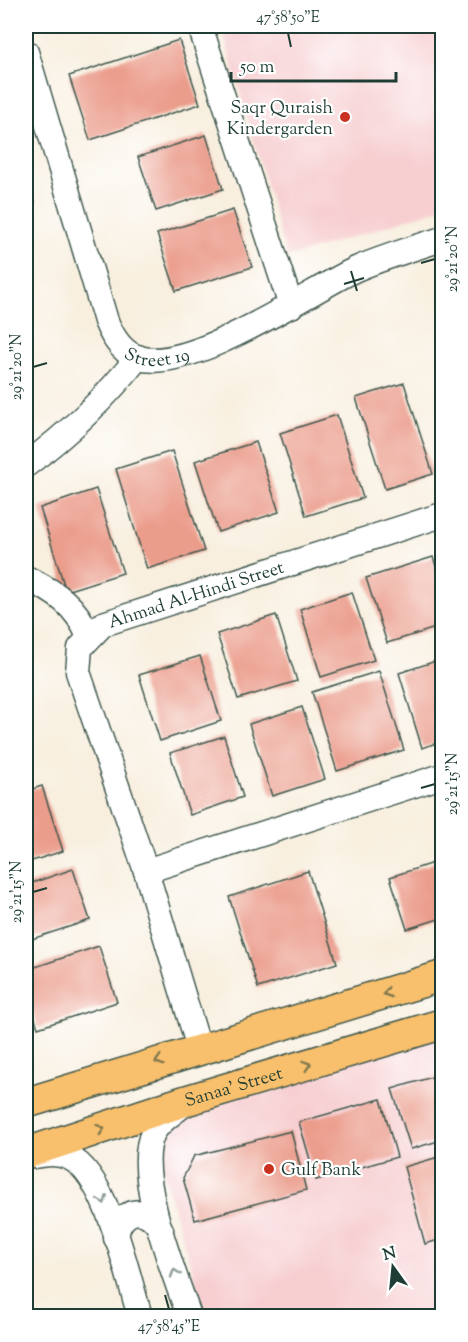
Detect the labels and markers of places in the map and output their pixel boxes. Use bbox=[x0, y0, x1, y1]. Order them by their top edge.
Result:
place label: Saqr Quraish Kindergarden bbox=[227, 96, 333, 143]
marker: Saqr Quraish Kindergarden bbox=[338, 110, 352, 124]
place label: Gulf Bank bbox=[281, 1158, 361, 1184]
marker: Gulf Bank bbox=[262, 1162, 276, 1176]

